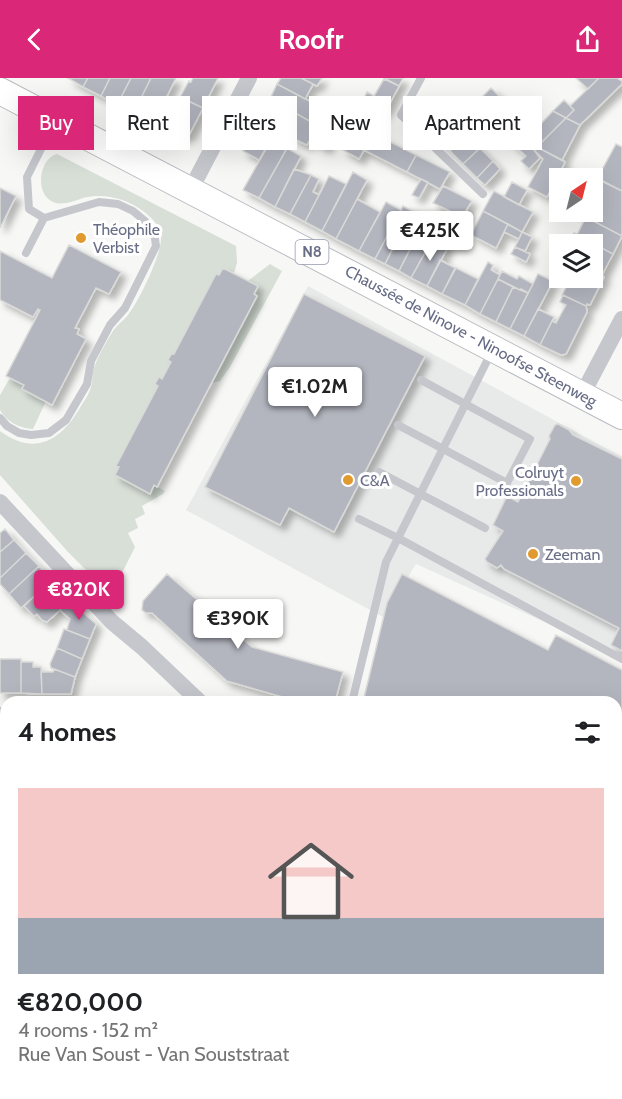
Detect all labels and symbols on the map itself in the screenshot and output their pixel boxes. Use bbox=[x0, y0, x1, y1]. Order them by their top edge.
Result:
north arrow bbox=[549, 168, 603, 222]
pin: €425K bbox=[388, 211, 472, 262]
place label: Théophile Verbist bbox=[93, 220, 160, 257]
marker: Théophile Verbist bbox=[74, 231, 88, 245]
road number: N8 bbox=[296, 240, 328, 264]
street label: Chaussée de Ninove - Ninoofse Steenweg bbox=[342, 261, 601, 411]
pin: €1.02M bbox=[266, 367, 364, 418]
place label: Colruyt Professionals bbox=[476, 463, 565, 500]
place label: C&A bbox=[360, 471, 390, 490]
marker: C&A bbox=[341, 473, 355, 487]
marker: Colruyt Professionals bbox=[569, 474, 583, 488]
place label: Zeeman bbox=[545, 545, 600, 564]
marker: Zeeman bbox=[526, 547, 540, 561]
pin: €820K bbox=[37, 570, 121, 621]
pin: €390K bbox=[196, 599, 280, 650]

